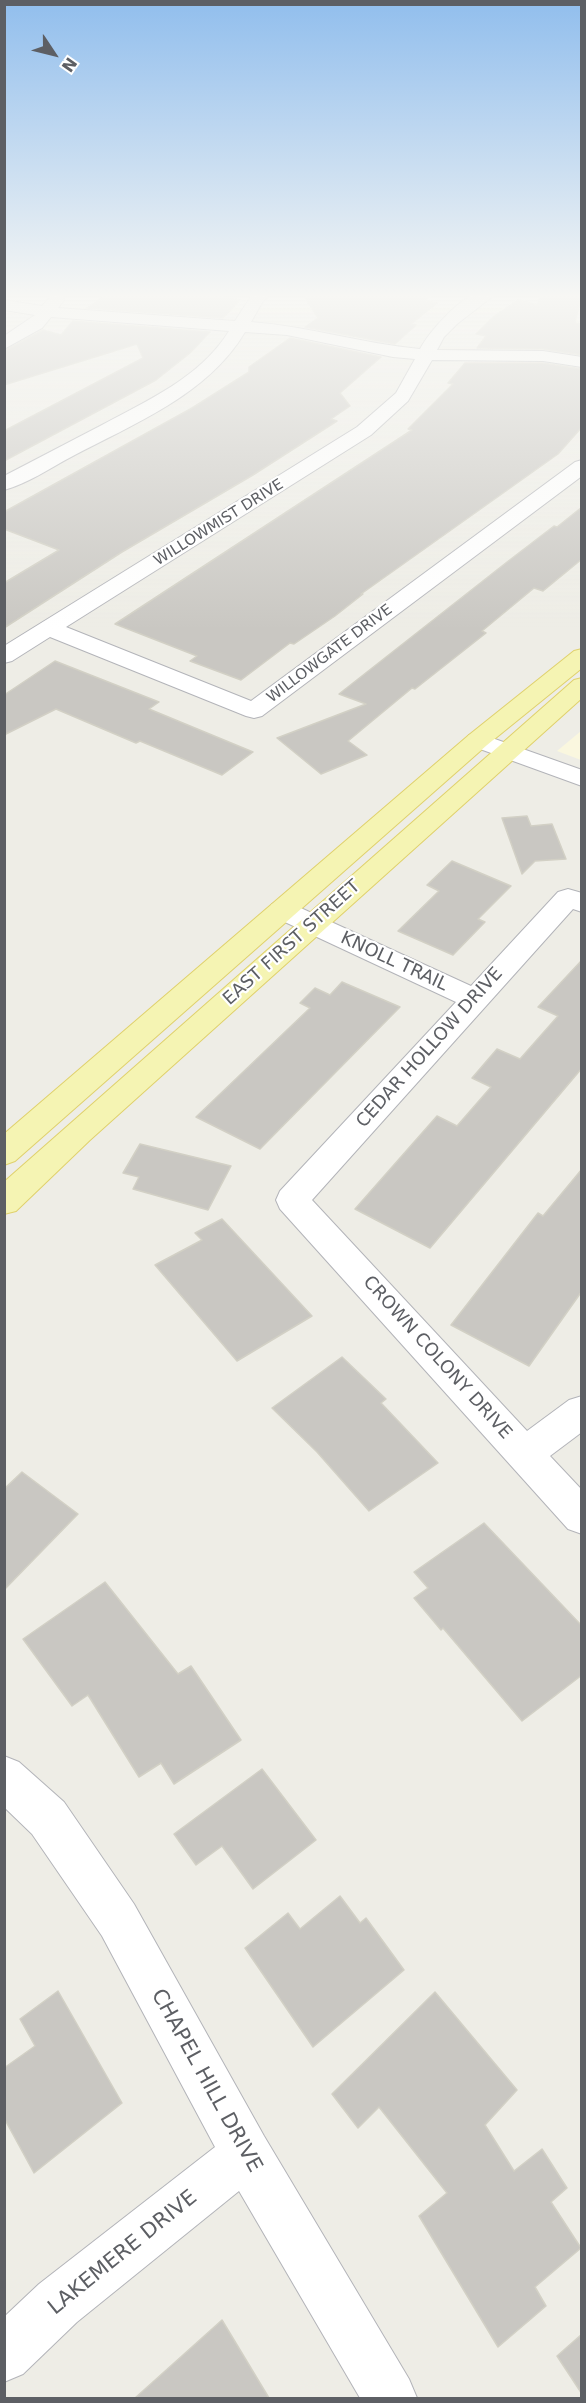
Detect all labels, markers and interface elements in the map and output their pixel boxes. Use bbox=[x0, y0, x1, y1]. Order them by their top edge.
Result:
north arrow bbox=[24, 24, 84, 84]
text: N bbox=[58, 54, 81, 76]
street label: WILLOWMIST DRIVE bbox=[151, 476, 287, 570]
street label: WILLOWGATE DRIVE bbox=[264, 601, 396, 707]
street label: EAST FIRST STREET bbox=[219, 876, 365, 1010]
street label: KNOLL TRAIL bbox=[337, 928, 451, 996]
street label: CEDAR HOLLOW DRIVE bbox=[352, 963, 508, 1133]
street label: CROWN COLONY DRIVE bbox=[358, 1272, 516, 1444]
street label: CHAPEL HILL DRIVE bbox=[145, 1985, 267, 2177]
street label: LAKEMERE DRIVE bbox=[44, 2185, 202, 2321]

